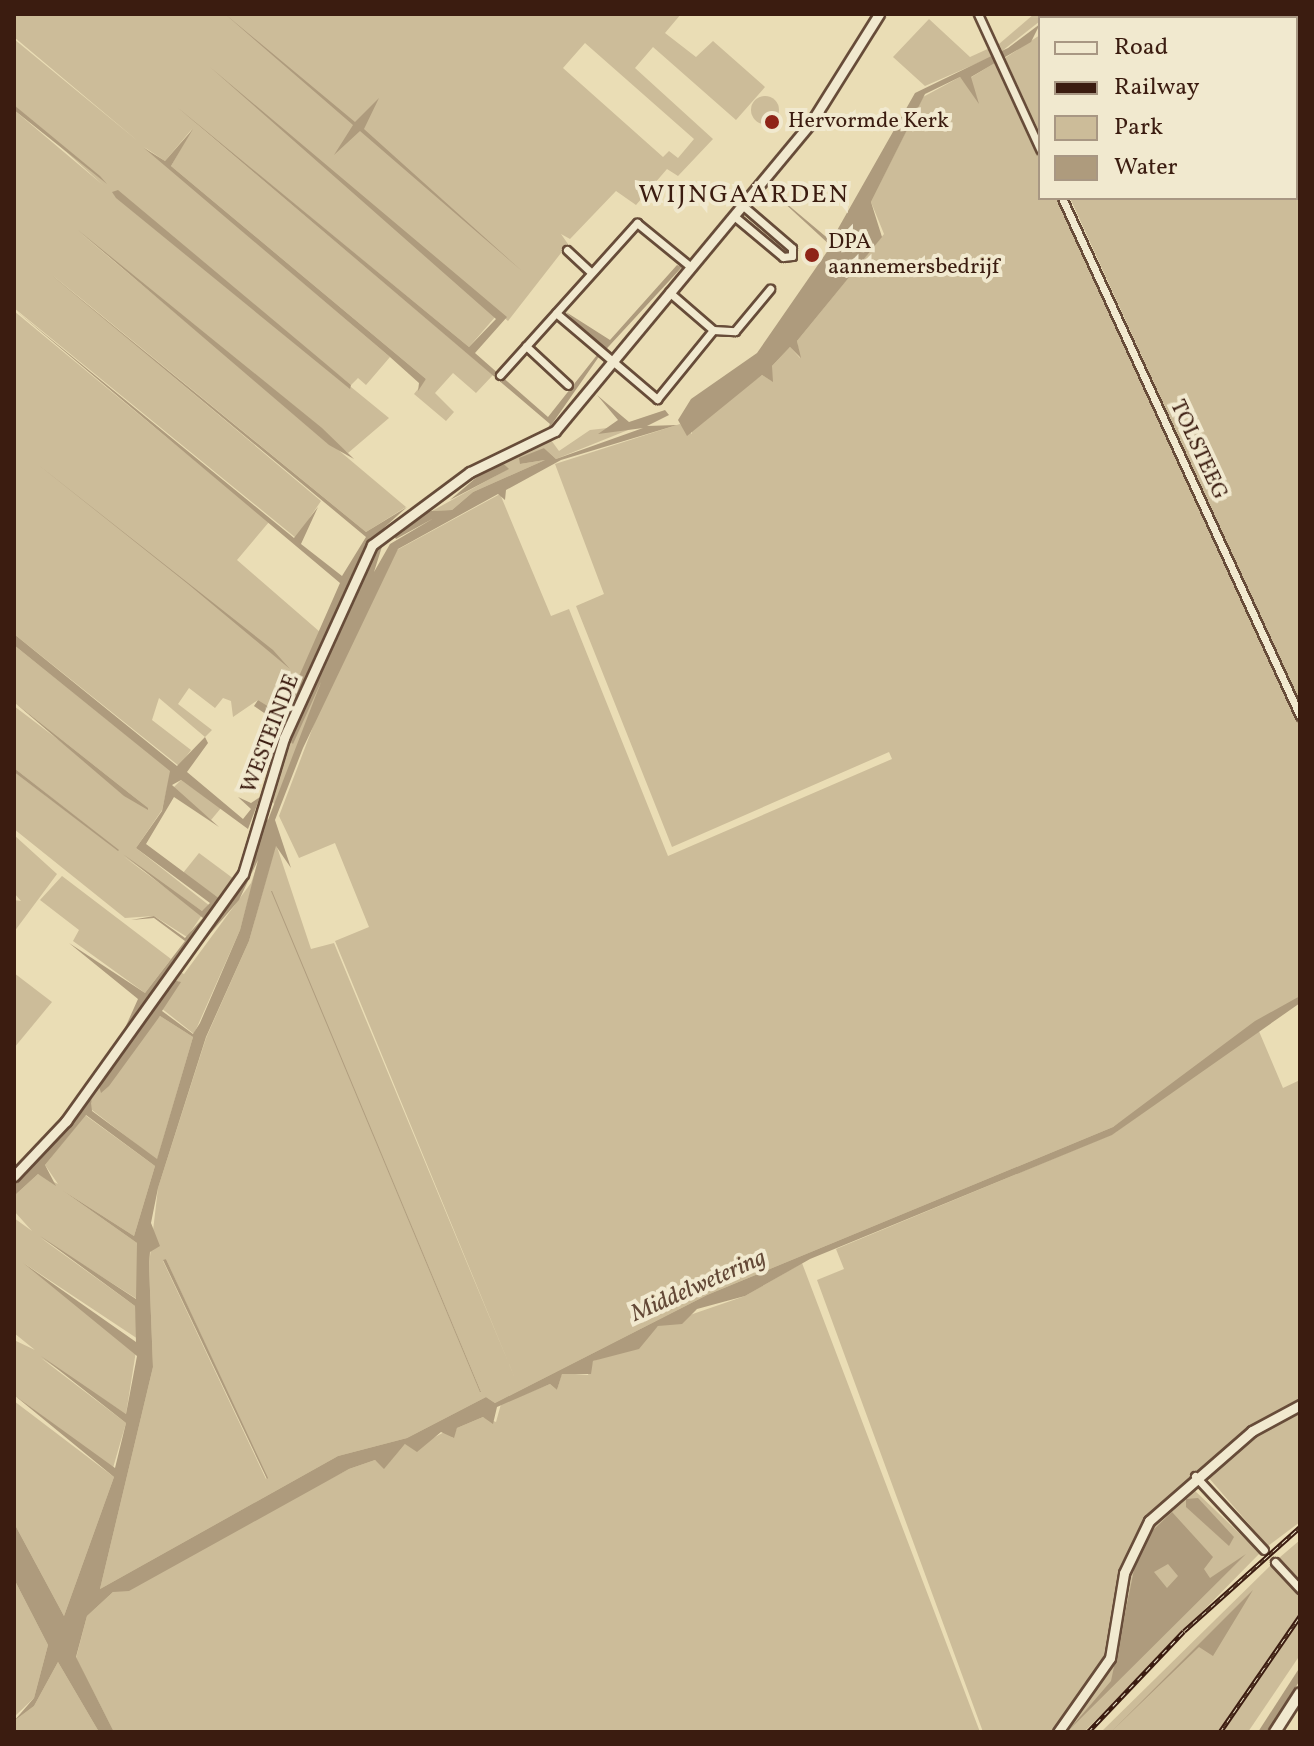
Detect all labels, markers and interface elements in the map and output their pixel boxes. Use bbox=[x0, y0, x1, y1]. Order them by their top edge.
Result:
legend bbox=[1038, 16, 1298, 200]
text: Road bbox=[1114, 31, 1168, 65]
text: Railway bbox=[1114, 71, 1200, 105]
place label: Hervormde Kerk bbox=[788, 109, 949, 135]
text: Park bbox=[1114, 111, 1163, 145]
marker: Hervormde Kerk bbox=[763, 113, 781, 131]
text: Water bbox=[1114, 151, 1178, 185]
district label: WIJNGAARDEN bbox=[638, 180, 850, 212]
place label: DPA aannemersbedrijf bbox=[828, 229, 999, 280]
marker: DPA aannemersbedrijf bbox=[803, 246, 821, 264]
street label: TOLSTEEG bbox=[1163, 396, 1233, 504]
street label: WESTEINDE bbox=[236, 671, 306, 797]
water label: Middelwetering bbox=[627, 1244, 771, 1330]

